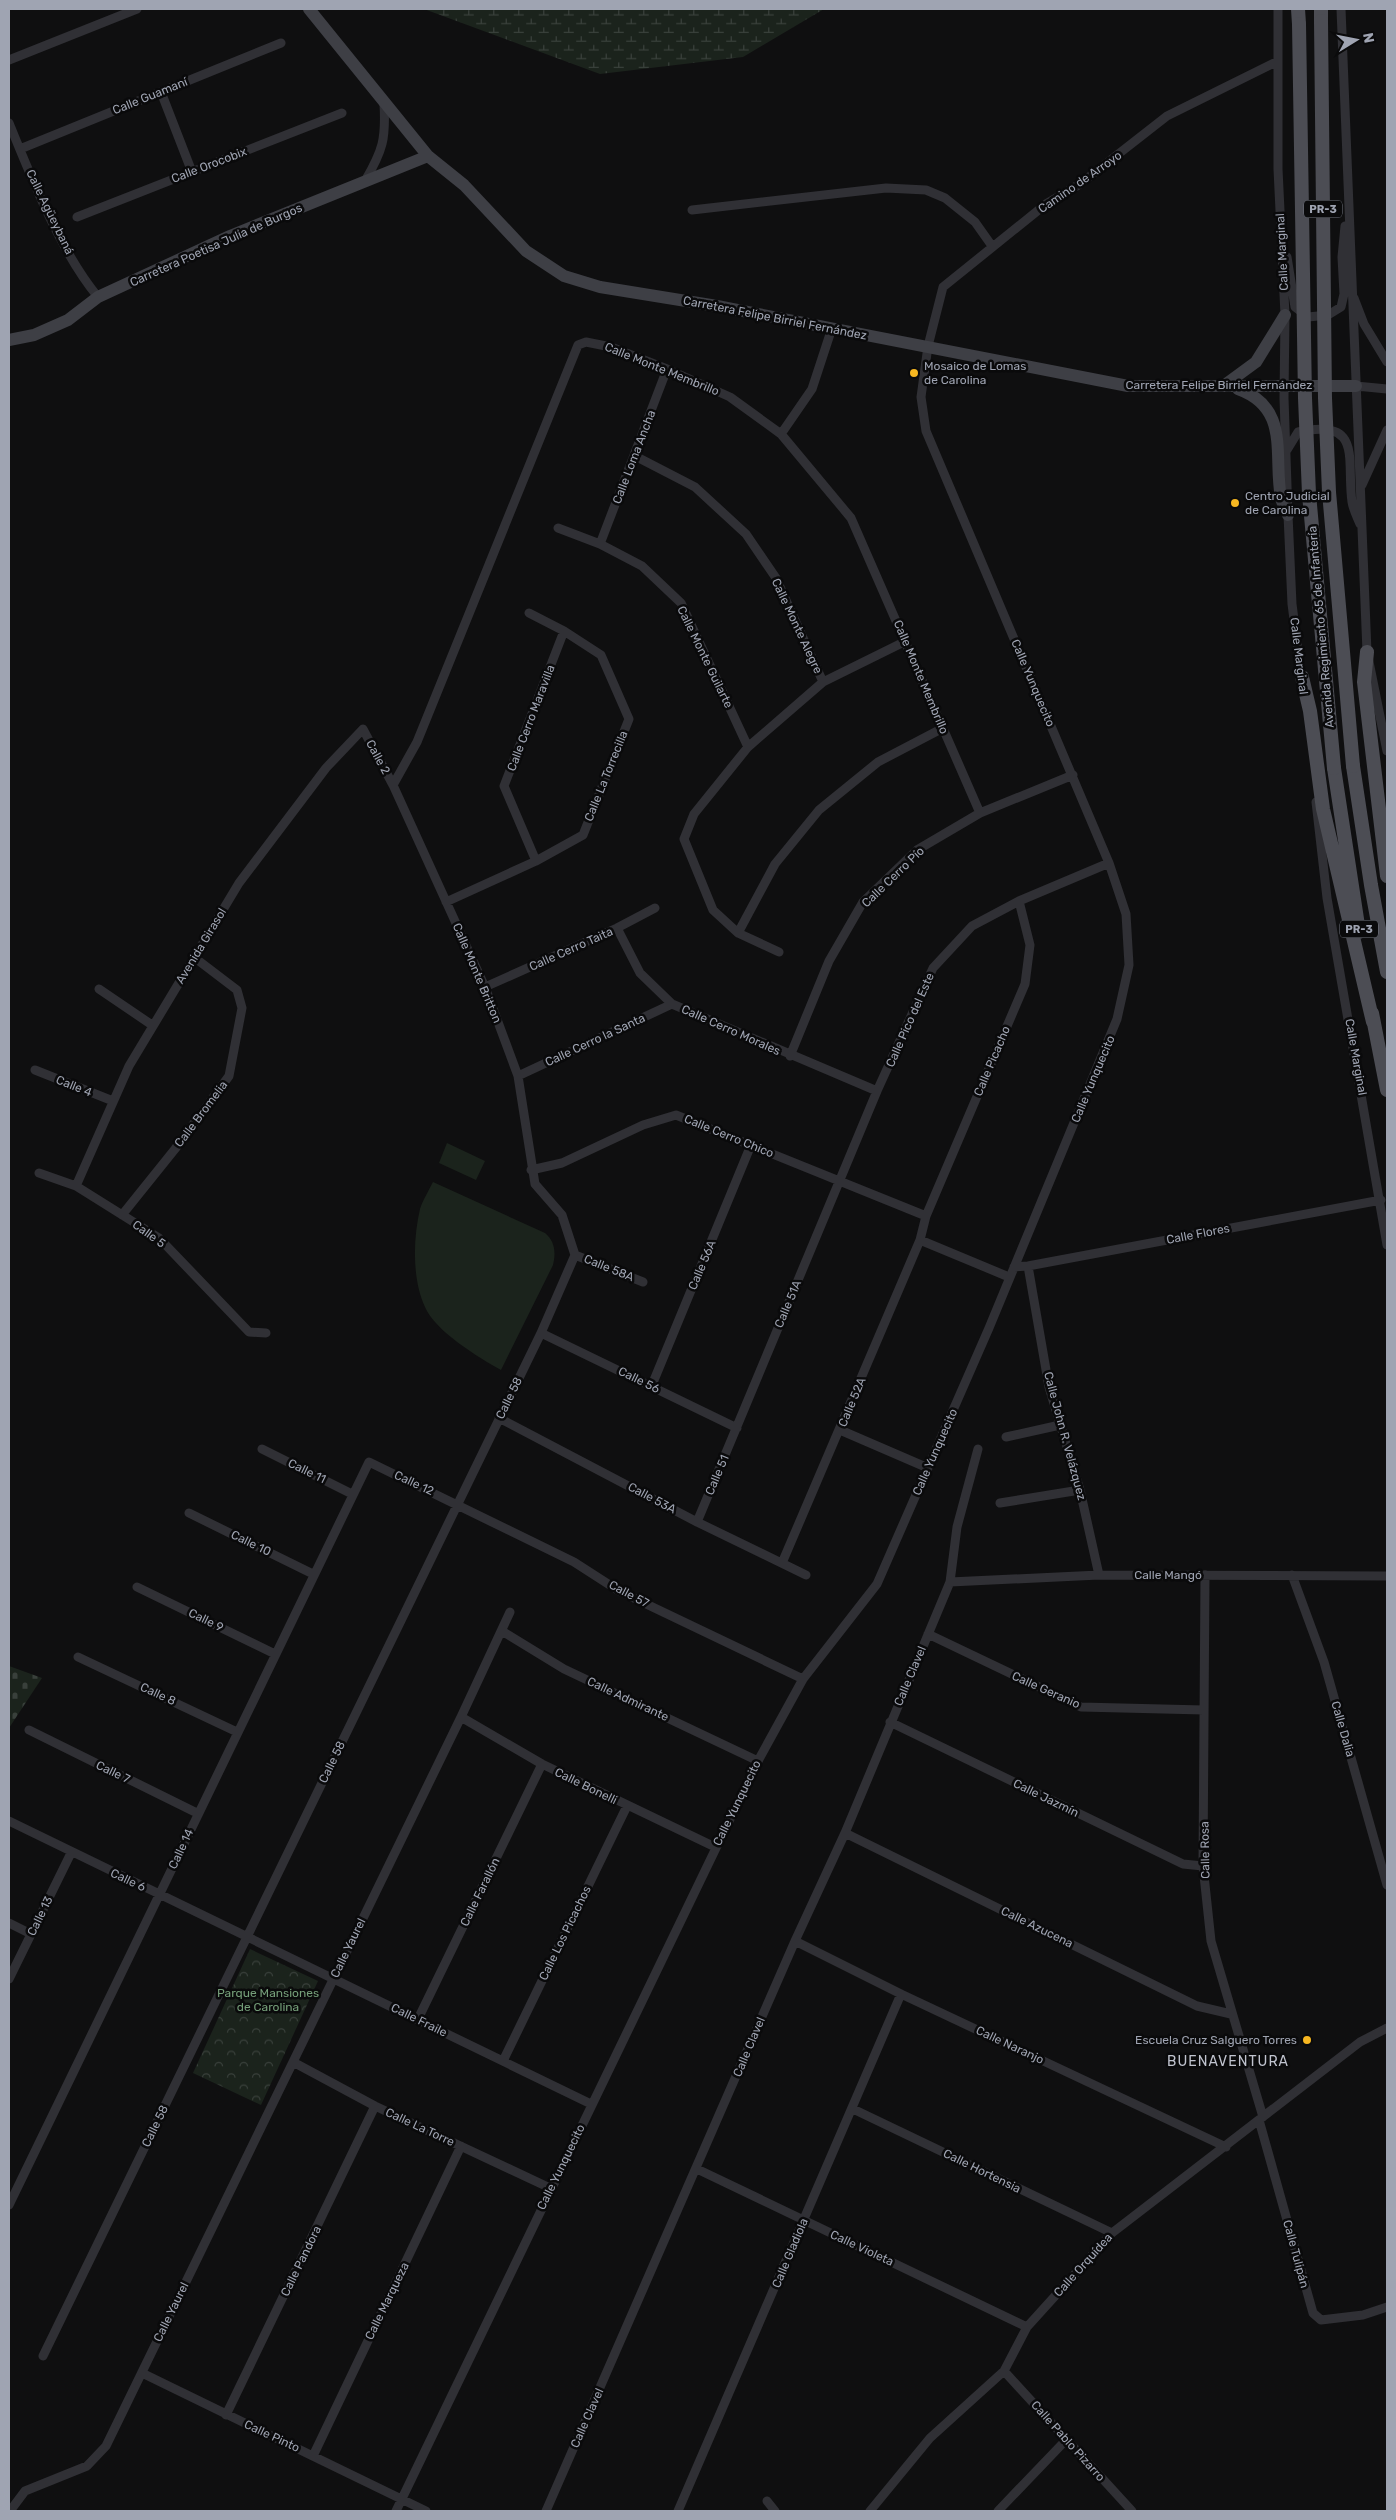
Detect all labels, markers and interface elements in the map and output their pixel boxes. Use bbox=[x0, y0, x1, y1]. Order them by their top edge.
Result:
north arrow bbox=[1331, 15, 1381, 65]
text: N bbox=[1359, 31, 1378, 44]
street label: Calle Guamaní bbox=[110, 74, 191, 117]
street label: Calle Orocobix bbox=[169, 144, 249, 186]
street label: Camino de Arroyo bbox=[1036, 148, 1125, 216]
street label: Calle Agüeybaná bbox=[23, 167, 77, 257]
road number: PR-3 bbox=[1304, 200, 1342, 218]
street label: Carretera Poetisa Julia de Burgos bbox=[128, 201, 304, 289]
street label: Calle Marginal bbox=[1273, 213, 1291, 291]
street label: Carretera Felipe Birriel Fernández bbox=[682, 293, 868, 343]
street label: Calle Monte Membrillo bbox=[603, 340, 721, 398]
place label: Mosaico de Lomas de Carolina bbox=[924, 359, 1026, 387]
marker: Mosaico de Lomas de Carolina bbox=[908, 367, 920, 379]
street label: Carretera Felipe Birriel Fernández bbox=[1126, 378, 1312, 392]
street label: Calle Loma Ancha bbox=[610, 408, 658, 506]
place label: Centro Judicial de Carolina bbox=[1245, 489, 1330, 517]
marker: Centro Judicial de Carolina bbox=[1229, 497, 1241, 509]
street label: Avenida Regimiento 65 de Infantería bbox=[1305, 525, 1337, 729]
street label: Calle Monte Alegre bbox=[769, 576, 825, 676]
street label: Calle Monte Guilarte bbox=[674, 604, 736, 711]
street label: Calle Marginal bbox=[1287, 617, 1311, 695]
street label: Calle Monte Membrillo bbox=[891, 618, 951, 736]
street label: Calle Yunquecito bbox=[1008, 637, 1058, 729]
street label: Calle Cerro Maravilla bbox=[504, 663, 558, 773]
street label: Calle La Torrecilla bbox=[581, 729, 631, 823]
street label: Calle 2 bbox=[363, 737, 393, 777]
street label: Calle Cerro Pío bbox=[859, 844, 927, 910]
street label: Avenida Girasol bbox=[173, 906, 229, 986]
street label: Calle Monte Britton bbox=[450, 921, 504, 1025]
road number: PR-3 bbox=[1340, 921, 1378, 938]
street label: Calle Cerro Taita bbox=[527, 924, 615, 974]
street label: Calle Pico del Este bbox=[883, 970, 937, 1069]
street label: Calle Cerro Morales bbox=[679, 1002, 783, 1058]
street label: Calle Cerro la Santa bbox=[543, 1011, 647, 1069]
street label: Calle Marginal bbox=[1342, 1018, 1370, 1096]
street label: Calle Picacho bbox=[971, 1024, 1013, 1098]
street label: Calle Yunquecito bbox=[1068, 1033, 1118, 1125]
street label: Calle 4 bbox=[54, 1072, 95, 1100]
street label: Calle Bromelia bbox=[172, 1078, 230, 1150]
street label: Calle Cerro Chico bbox=[682, 1112, 776, 1160]
street label: Calle 5 bbox=[130, 1217, 168, 1251]
street label: Calle Flores bbox=[1165, 1221, 1231, 1247]
street label: Calle 56A bbox=[685, 1238, 719, 1292]
street label: Calle 58A bbox=[582, 1252, 636, 1284]
street label: Calle 51A bbox=[772, 1278, 804, 1330]
street label: Calle 56 bbox=[616, 1364, 662, 1396]
street label: Calle John R. Velázquez bbox=[1041, 1370, 1089, 1502]
street label: Calle 58 bbox=[493, 1375, 525, 1421]
street label: Calle 52A bbox=[835, 1375, 869, 1429]
street label: Calle Yunquecito bbox=[910, 1406, 960, 1498]
street label: Calle 51 bbox=[702, 1453, 732, 1497]
street label: Calle 11 bbox=[286, 1456, 328, 1486]
street label: Calle 12 bbox=[392, 1468, 436, 1498]
street label: Calle 53A bbox=[626, 1479, 678, 1517]
street label: Calle 10 bbox=[229, 1527, 273, 1559]
street label: Calle Mangó bbox=[1134, 1568, 1202, 1582]
street label: Calle 57 bbox=[607, 1578, 651, 1610]
street label: Calle 9 bbox=[186, 1606, 226, 1634]
street label: Calle Clavel bbox=[891, 1644, 929, 1708]
street label: Calle Geranio bbox=[1010, 1669, 1082, 1711]
street label: Calle Admirante bbox=[585, 1674, 671, 1724]
street label: Calle 8 bbox=[138, 1680, 178, 1708]
street label: Calle Dalia bbox=[1328, 1699, 1358, 1759]
street label: Calle 58 bbox=[316, 1739, 348, 1785]
street label: Calle 7 bbox=[94, 1758, 132, 1786]
street label: Calle Yunquecito bbox=[710, 1758, 764, 1848]
street label: Calle Bonelli bbox=[552, 1765, 620, 1807]
street label: Calle Jazmín bbox=[1011, 1776, 1081, 1820]
street label: Calle Rosa bbox=[1197, 1821, 1213, 1879]
street label: Calle 14 bbox=[166, 1826, 197, 1871]
street label: Calle Farallón bbox=[457, 1855, 503, 1929]
street label: Calle 6 bbox=[108, 1866, 148, 1894]
street label: Calle Los Picachos bbox=[536, 1883, 594, 1983]
street label: Calle 13 bbox=[24, 1894, 56, 1938]
street label: Calle Azucena bbox=[999, 1904, 1075, 1950]
street label: Calle Yaurel bbox=[328, 1916, 368, 1980]
park label: Parque Mansiones de Carolina bbox=[217, 1986, 319, 2014]
street label: Calle Fraile bbox=[389, 2000, 450, 2040]
street label: Calle Clavel bbox=[730, 2015, 768, 2079]
street label: Calle Naranjo bbox=[974, 2023, 1046, 2067]
place label: Escuela Cruz Salguero Torres bbox=[1135, 2033, 1297, 2047]
marker: Escuela Cruz Salguero Torres bbox=[1301, 2034, 1313, 2046]
district label: BUENAVENTURA bbox=[1167, 2053, 1289, 2070]
street label: Calle 58 bbox=[139, 2103, 171, 2149]
street label: Calle La Torre bbox=[383, 2105, 457, 2149]
street label: Calle Yunquecito bbox=[534, 2122, 588, 2212]
street label: Calle Hortensia bbox=[941, 2146, 1023, 2196]
street label: Calle Gladiola bbox=[769, 2216, 811, 2290]
street label: Calle Tulipán bbox=[1280, 2218, 1312, 2290]
street label: Calle Pandora bbox=[278, 2223, 324, 2299]
street label: Calle Violeta bbox=[828, 2227, 896, 2269]
street label: Calle Orquídea bbox=[1051, 2230, 1115, 2300]
street label: Calle Marqueza bbox=[362, 2260, 412, 2342]
street label: Calle Yaurel bbox=[151, 2280, 191, 2344]
street label: Calle Clavel bbox=[568, 2386, 606, 2450]
street label: Calle Pablo Pizarro bbox=[1028, 2398, 1108, 2484]
street label: Calle Pinto bbox=[242, 2417, 302, 2455]

